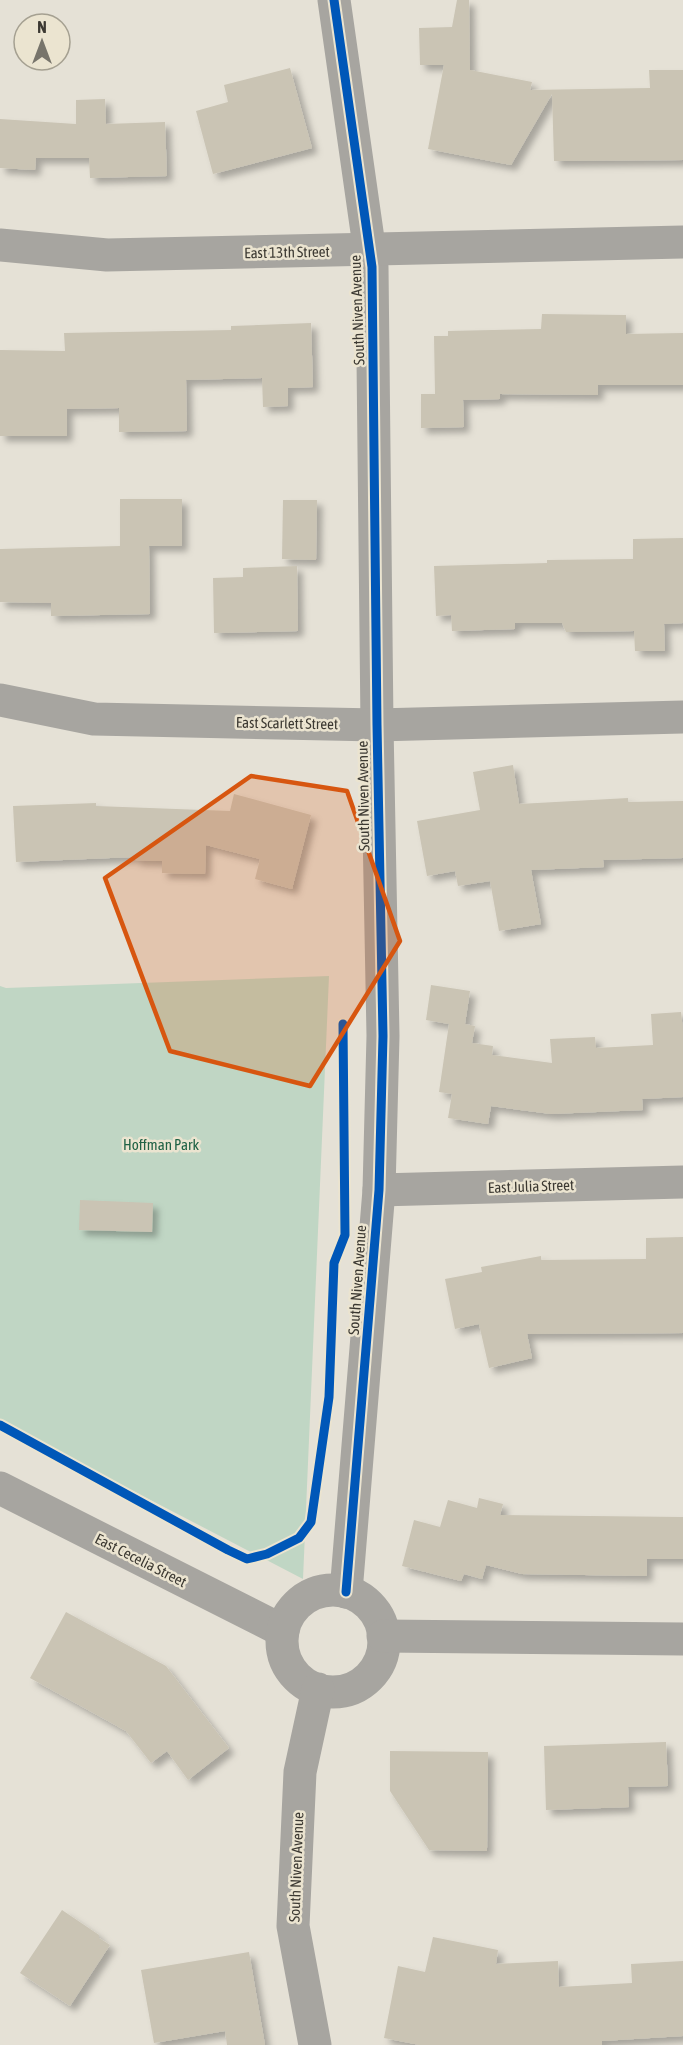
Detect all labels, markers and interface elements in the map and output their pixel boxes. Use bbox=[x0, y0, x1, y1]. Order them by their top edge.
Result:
north arrow bbox=[12, 12, 72, 72]
text: N bbox=[37, 18, 47, 36]
street label: East 13th Street bbox=[244, 243, 330, 261]
street label: South Niven Avenue bbox=[347, 254, 367, 365]
street label: East Scarlett Street bbox=[236, 714, 338, 732]
street label: South Niven Avenue bbox=[354, 741, 372, 851]
park label: Hoffman Park bbox=[123, 1136, 199, 1153]
street label: East Julia Street bbox=[488, 1176, 574, 1196]
street label: South Niven Avenue bbox=[345, 1224, 369, 1336]
street label: East Cecelia Street bbox=[92, 1530, 190, 1590]
street label: South Niven Avenue bbox=[286, 1811, 306, 1922]

